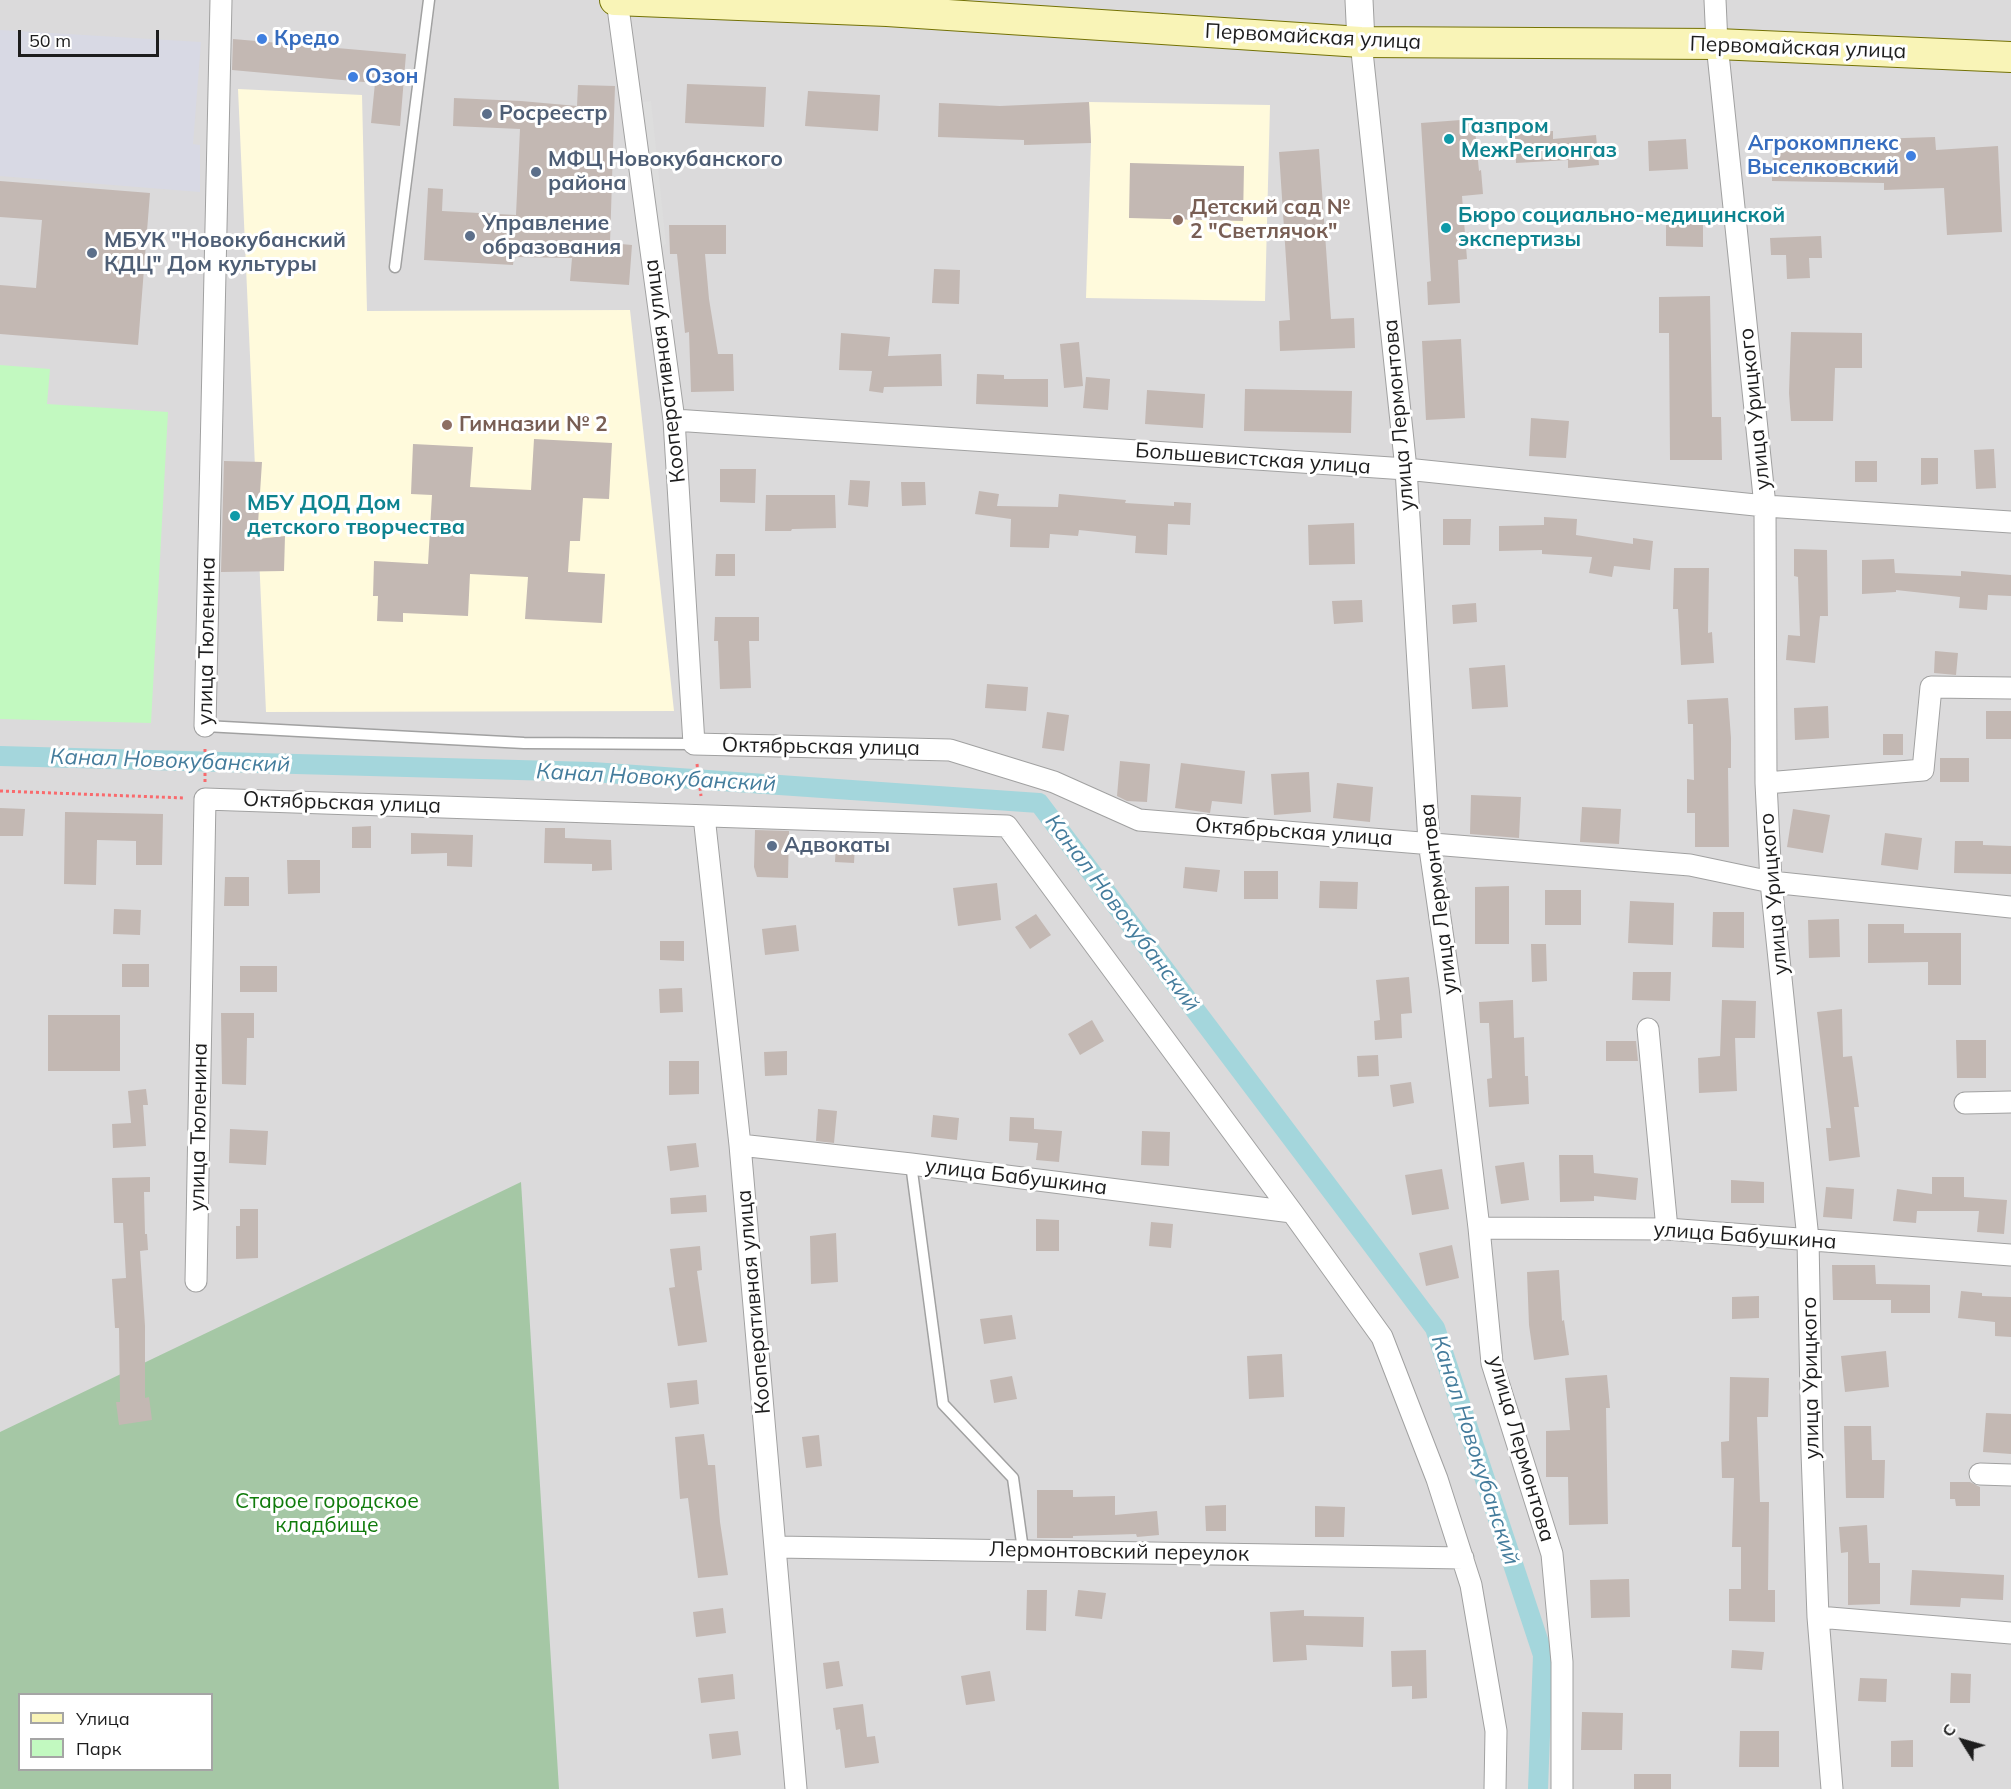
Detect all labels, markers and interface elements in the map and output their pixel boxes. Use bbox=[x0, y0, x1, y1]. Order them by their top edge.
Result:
scale bar bbox=[21, 18, 162, 56]
street label: Первомайская улица bbox=[1204, 19, 1422, 55]
place label: Кредо bbox=[274, 26, 340, 52]
text: 50 m bbox=[29, 29, 71, 52]
marker: Кредо bbox=[255, 32, 269, 46]
street label: Первомайская улица bbox=[1689, 32, 1907, 64]
place label: Озон bbox=[365, 64, 418, 90]
marker: Озон bbox=[346, 70, 360, 84]
place label: Росреестр bbox=[499, 101, 607, 127]
marker: Росреестр bbox=[480, 107, 494, 121]
place label: Газпром МежРегионгаз bbox=[1461, 114, 1617, 164]
place label: Агрокомплекс Выселковский bbox=[1747, 131, 1899, 181]
marker: Газпром МежРегионгаз bbox=[1442, 132, 1456, 146]
place label: МФЦ Новокубанского района bbox=[548, 147, 783, 197]
marker: Агрокомплекс Выселковский bbox=[1904, 149, 1918, 163]
marker: МФЦ Новокубанского района bbox=[529, 165, 543, 179]
place label: Детский сад № 2 "Светлячок" bbox=[1190, 195, 1350, 245]
place label: Бюро социально-медицинской экспертизы bbox=[1458, 203, 1785, 253]
place label: Управление образования bbox=[482, 211, 621, 261]
marker: Детский сад № 2 "Светлячок" bbox=[1171, 213, 1185, 227]
marker: Бюро социально-медицинской экспертизы bbox=[1439, 221, 1453, 235]
place label: МБУК "Новокубанский КДЦ" Дом культуры bbox=[104, 228, 346, 278]
marker: Управление образования bbox=[463, 229, 477, 243]
marker: МБУК "Новокубанский КДЦ" Дом культуры bbox=[85, 246, 99, 260]
street label: Кооперативная улица bbox=[639, 258, 691, 484]
street label: улица Лермонтова bbox=[1378, 318, 1420, 512]
street label: улица Урицкого bbox=[1734, 327, 1776, 491]
place label: Гимназии № 2 bbox=[459, 412, 608, 438]
marker: Гимназии № 2 bbox=[440, 418, 454, 432]
street label: Большевистская улица bbox=[1134, 438, 1372, 480]
place label: МБУ ДОД Дом детского творчества bbox=[247, 491, 465, 541]
marker: МБУ ДОД Дом детского творчества bbox=[228, 509, 242, 523]
street label: улица Тюленина bbox=[193, 557, 221, 725]
street label: Октябрьская улица bbox=[722, 733, 920, 761]
water label: Канал Новокубанский bbox=[50, 744, 290, 778]
water label: Канал Новокубанский bbox=[535, 759, 777, 797]
street label: Октябрьская улица bbox=[243, 787, 441, 819]
street label: улица Лермонтова bbox=[1415, 802, 1463, 996]
water label: Канал Новокубанский bbox=[1039, 809, 1205, 1017]
street label: улица Урицкого bbox=[1754, 812, 1794, 976]
street label: Октябрьская улица bbox=[1194, 813, 1394, 851]
place label: Адвокаты bbox=[784, 833, 890, 859]
marker: Адвокаты bbox=[765, 839, 779, 853]
street label: улица Тюленина bbox=[185, 1043, 213, 1211]
street label: улица Бабушкина bbox=[923, 1153, 1109, 1201]
street label: Кооперативная улица bbox=[732, 1189, 776, 1415]
street label: улица Бабушкина bbox=[1653, 1217, 1837, 1255]
street label: улица Урицкого bbox=[1797, 1296, 1825, 1460]
water label: Канал Новокубанский bbox=[1425, 1332, 1525, 1568]
street label: улица Лермонтова bbox=[1482, 1353, 1560, 1545]
park label: Старое городское кладбище bbox=[235, 1489, 419, 1539]
street label: Лермонтовский переулок bbox=[989, 1537, 1249, 1567]
legend bbox=[18, 1693, 213, 1771]
text: Улица bbox=[76, 1707, 130, 1730]
north arrow bbox=[1933, 1711, 1993, 1771]
text: С bbox=[1937, 1720, 1960, 1741]
text: Парк bbox=[76, 1737, 121, 1760]

